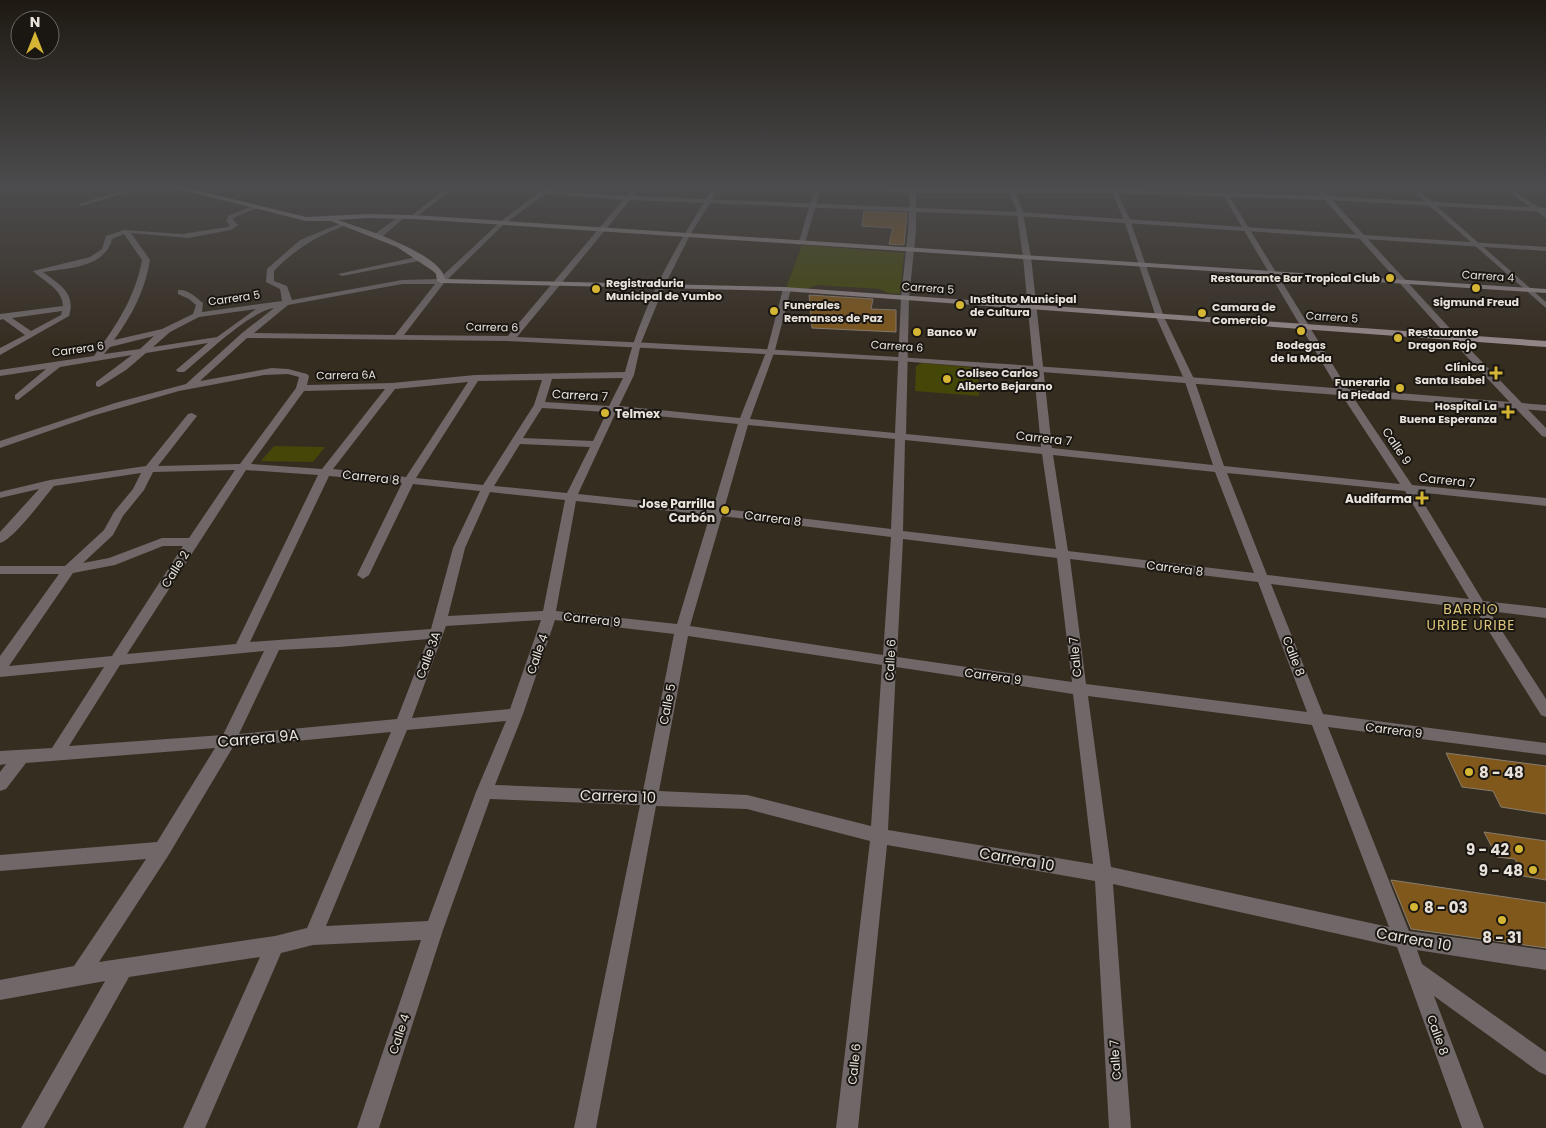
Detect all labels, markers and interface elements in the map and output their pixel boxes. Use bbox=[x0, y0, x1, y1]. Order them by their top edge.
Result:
north arrow bbox=[10, 10, 60, 60]
text: N bbox=[30, 12, 40, 32]
street label: Carrera 4 bbox=[1461, 266, 1515, 286]
place label: Restaurante Bar Tropical Club bbox=[1211, 270, 1381, 286]
marker: Restaurante Bar Tropical Club bbox=[1384, 272, 1396, 284]
place label: Registraduria Municipal de Yumbo bbox=[606, 275, 722, 304]
street label: Carrera 5 bbox=[901, 278, 955, 298]
marker: Sigmund Freud bbox=[1470, 282, 1482, 294]
marker: Registraduria Municipal de Yumbo bbox=[590, 283, 602, 295]
street label: Carrera 5 bbox=[207, 286, 261, 310]
place label: Instituto Municipal de Cultura bbox=[970, 291, 1076, 320]
place label: Sigmund Freud bbox=[1433, 294, 1519, 310]
place label: Funerales Remansos de Paz bbox=[784, 297, 883, 326]
marker: Instituto Municipal de Cultura bbox=[954, 299, 966, 311]
place label: Camara de Comercio bbox=[1212, 299, 1276, 328]
marker: Funerales Remansos de Paz bbox=[768, 305, 780, 317]
marker: Camara de Comercio bbox=[1196, 307, 1208, 319]
street label: Carrera 5 bbox=[1305, 307, 1359, 327]
street label: Carrera 6 bbox=[466, 319, 518, 335]
place label: Banco W bbox=[927, 324, 977, 340]
place label: Restaurante Dragon Rojo bbox=[1408, 324, 1478, 353]
marker: Bodegas de la Moda bbox=[1295, 325, 1307, 337]
marker: Banco W bbox=[911, 326, 923, 338]
marker: Restaurante Dragon Rojo bbox=[1392, 332, 1404, 344]
street label: Carrera 6 bbox=[870, 336, 924, 356]
street label: Carrera 6 bbox=[51, 337, 105, 361]
place label: Bodegas de la Moda bbox=[1270, 337, 1332, 366]
place label: Clínica Santa Isabel bbox=[1415, 359, 1485, 388]
place label: Coliseo Carlos Alberto Bejarano bbox=[957, 365, 1052, 394]
street label: Carrera 6A bbox=[316, 366, 377, 384]
marker: Clínica Santa Isabel bbox=[1489, 366, 1503, 380]
marker: Coliseo Carlos Alberto Bejarano bbox=[941, 373, 953, 385]
place label: Funeraria la Piedad bbox=[1335, 374, 1390, 403]
marker: Funeraria la Piedad bbox=[1394, 382, 1406, 394]
street label: Carrera 7 bbox=[552, 385, 609, 405]
place label: Hospital La Buena Esperanza bbox=[1399, 398, 1497, 427]
place label: Telmex bbox=[615, 405, 661, 422]
marker: Hospital La Buena Esperanza bbox=[1501, 405, 1515, 419]
marker: Telmex bbox=[599, 407, 611, 419]
street label: Calle 9 bbox=[1378, 424, 1416, 468]
street label: Carrera 7 bbox=[1015, 427, 1073, 449]
street label: Carrera 8 bbox=[342, 466, 400, 488]
street label: Carrera 7 bbox=[1418, 469, 1476, 491]
place label: Audifarma bbox=[1345, 490, 1412, 507]
marker: Audifarma bbox=[1416, 492, 1428, 504]
place label: Jose Parrilla Carbón bbox=[639, 495, 715, 526]
marker: Jose Parrilla Carbón bbox=[719, 504, 731, 516]
street label: Carrera 8 bbox=[744, 506, 802, 530]
street label: Calle 2 bbox=[157, 547, 193, 591]
street label: Carrera 8 bbox=[1146, 556, 1204, 580]
district label: BARRIO URIBE URIBE bbox=[1426, 599, 1516, 635]
street label: Carrera 9 bbox=[563, 608, 621, 630]
street label: Calle 3A bbox=[412, 629, 444, 681]
street label: Calle 4 bbox=[522, 631, 552, 676]
street label: Calle 8 bbox=[1279, 634, 1309, 678]
street label: Calle 7 bbox=[1064, 636, 1086, 678]
street label: Calle 6 bbox=[880, 639, 900, 681]
street label: Carrera 9 bbox=[964, 664, 1022, 688]
street label: Calle 5 bbox=[655, 682, 679, 726]
street label: Carrera 9 bbox=[1365, 718, 1423, 742]
street label: Carrera 9A bbox=[216, 724, 300, 752]
place label: 8 - 48 bbox=[1479, 762, 1524, 783]
marker: 8 - 48 bbox=[1463, 766, 1475, 778]
street label: Carrera 10 bbox=[580, 784, 656, 808]
place label: 9 - 42 bbox=[1466, 839, 1509, 860]
street label: Carrera 10 bbox=[978, 842, 1056, 876]
marker: 9 - 42 bbox=[1513, 843, 1525, 855]
place label: 9 - 48 bbox=[1479, 860, 1523, 881]
marker: 9 - 48 bbox=[1527, 864, 1539, 876]
place label: 8 - 03 bbox=[1424, 897, 1468, 918]
marker: 8 - 03 bbox=[1408, 901, 1420, 913]
marker: 8 - 31 bbox=[1496, 914, 1508, 926]
street label: Carrera 10 bbox=[1375, 922, 1453, 956]
place label: 8 - 31 bbox=[1482, 927, 1522, 948]
street label: Calle 4 bbox=[385, 1011, 414, 1056]
street label: Calle 8 bbox=[1423, 1013, 1453, 1057]
street label: Calle 7 bbox=[1105, 1039, 1125, 1081]
street label: Calle 6 bbox=[843, 1042, 865, 1086]

